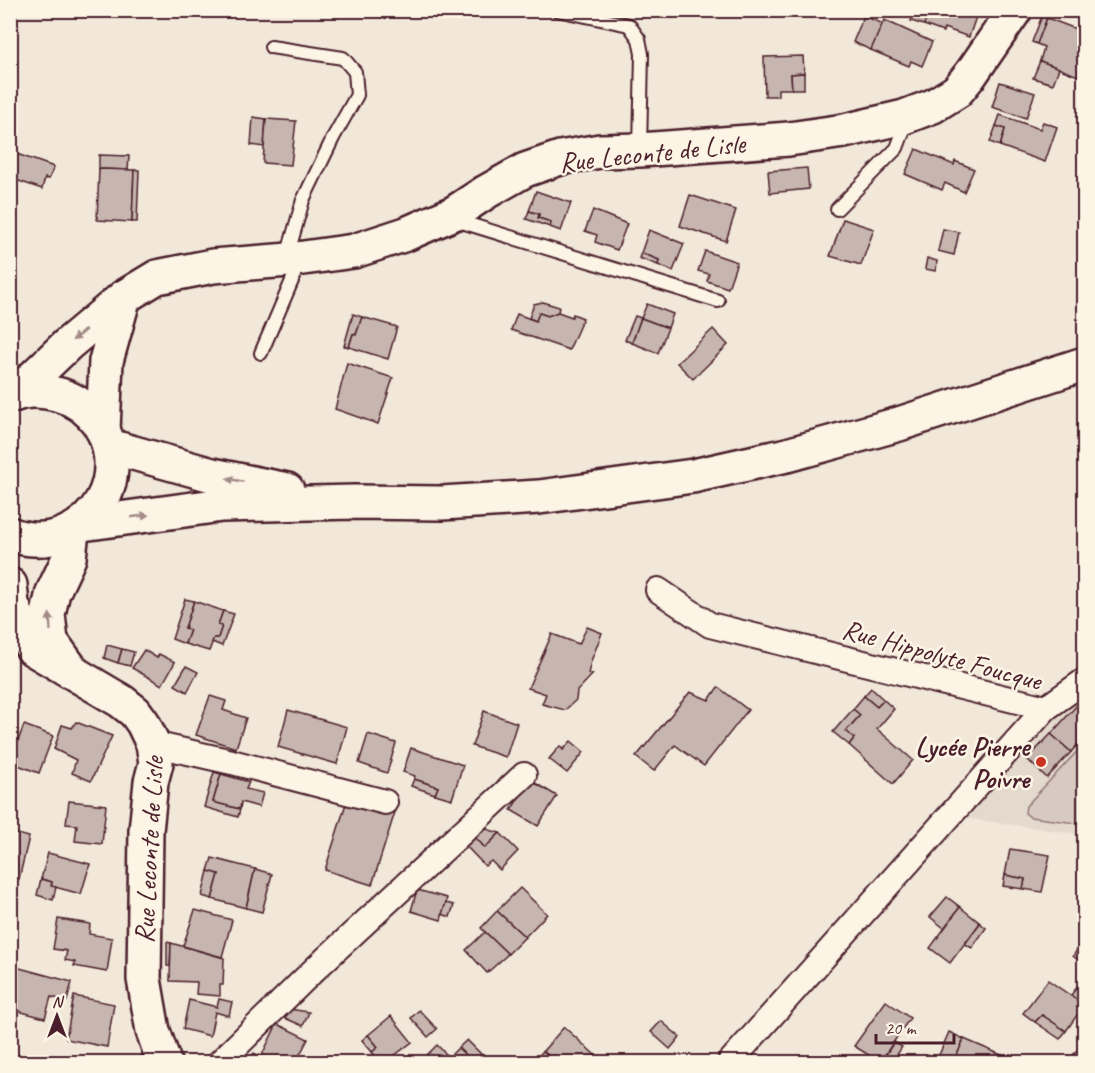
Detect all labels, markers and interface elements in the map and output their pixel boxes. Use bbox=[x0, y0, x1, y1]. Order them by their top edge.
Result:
street label: Rue Leconte de Lisle bbox=[557, 125, 749, 180]
one-way arrow bbox=[71, 328, 87, 341]
one-way arrow bbox=[225, 475, 244, 484]
one-way arrow bbox=[131, 512, 150, 521]
street label: Rue Hippolyte Foucque bbox=[839, 611, 1047, 698]
one-way arrow bbox=[45, 612, 54, 631]
place label: Lycée Pierre Poivre bbox=[915, 729, 1032, 796]
street label: Rue Leconte de Lisle bbox=[126, 754, 171, 944]
marker: Lycée Pierre Poivre bbox=[1034, 755, 1048, 769]
north arrow bbox=[27, 986, 87, 1046]
text: N bbox=[52, 992, 65, 1012]
scale bar bbox=[876, 1007, 954, 1045]
text: 20 m bbox=[885, 1017, 918, 1039]

